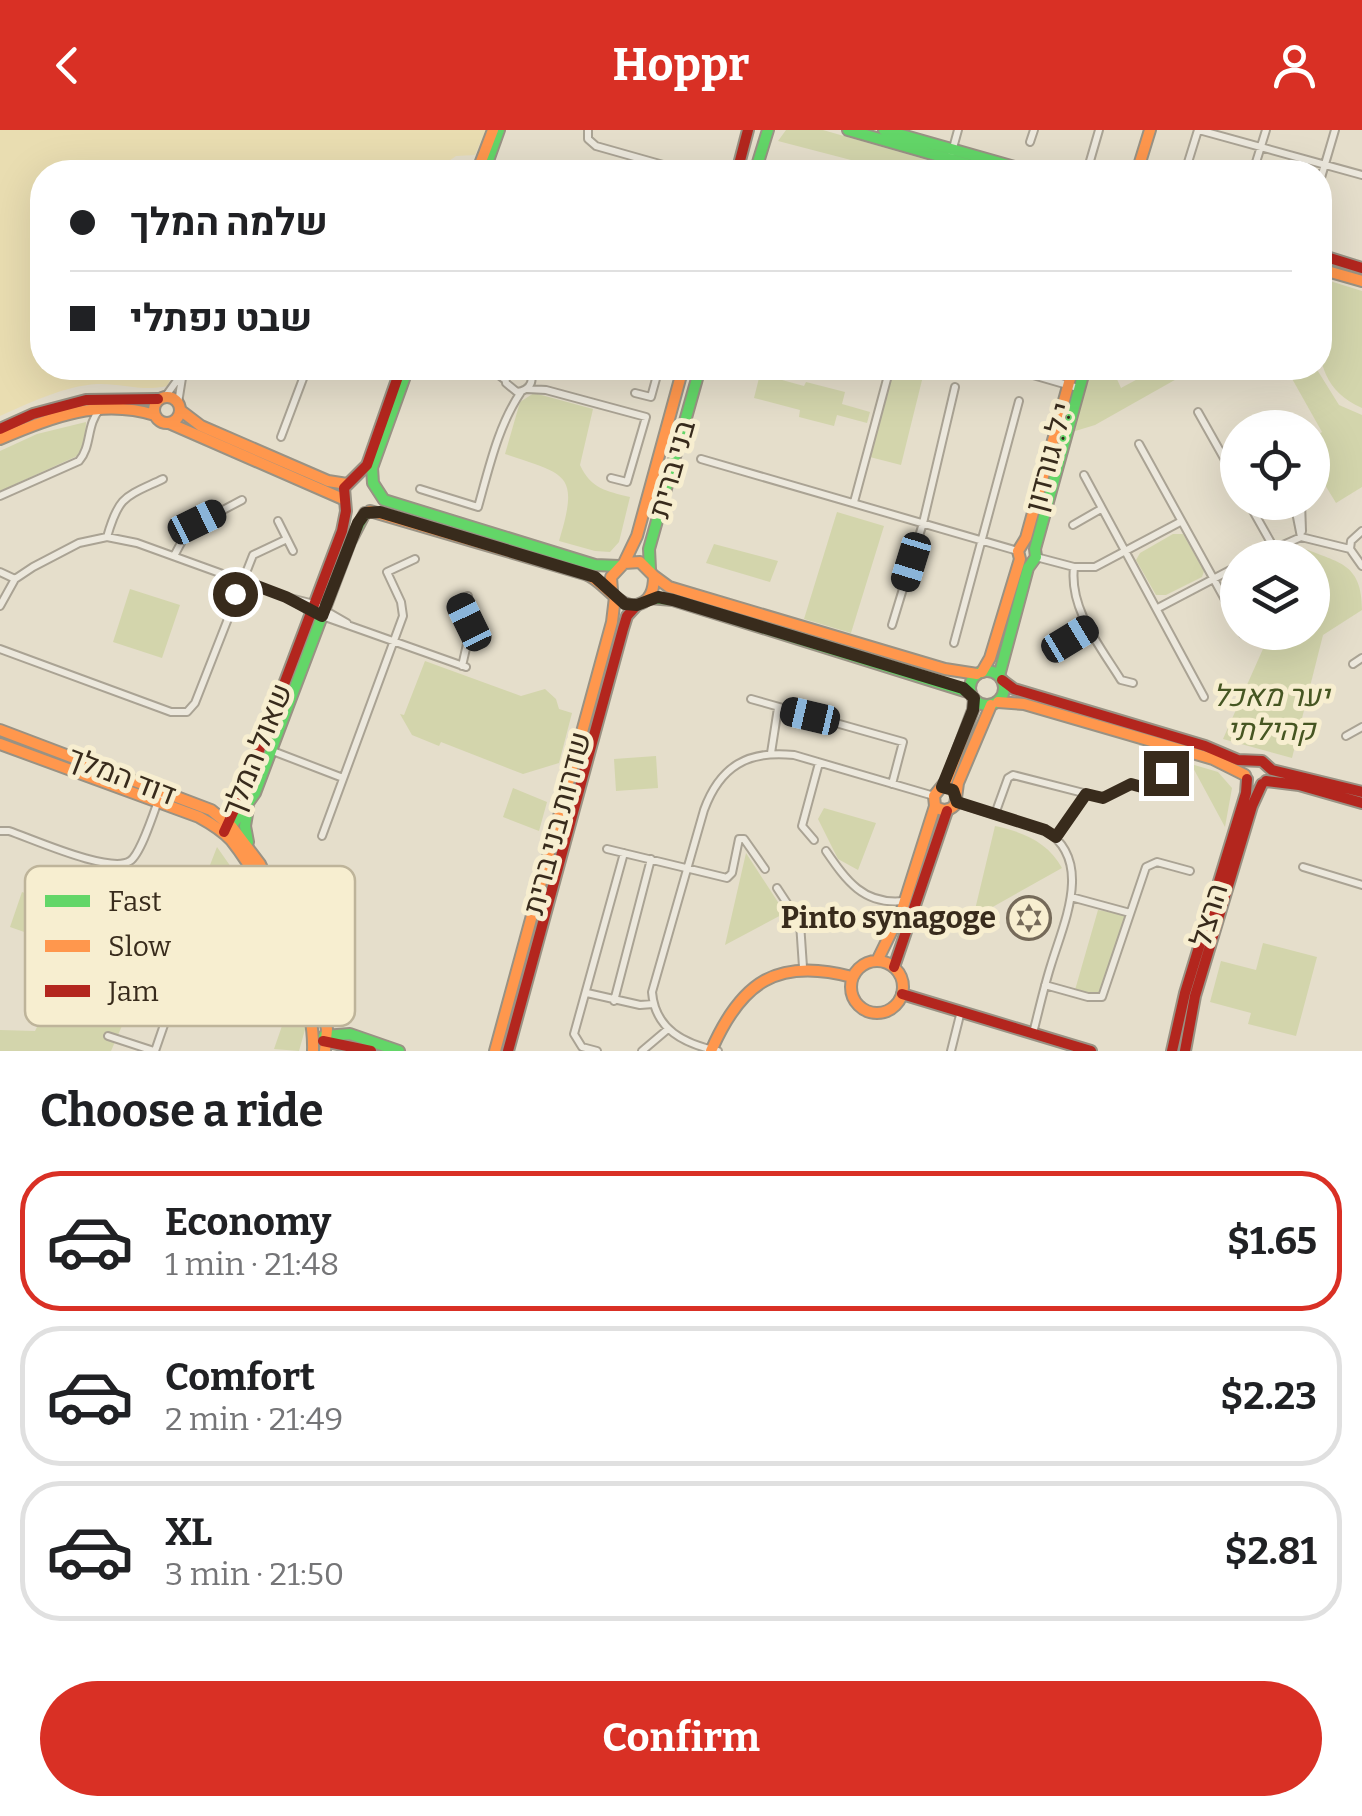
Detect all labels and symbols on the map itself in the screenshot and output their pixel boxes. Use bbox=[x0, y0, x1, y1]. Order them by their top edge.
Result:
street label: י.ל. גורדון bbox=[1017, 399, 1081, 515]
street label: בני ברית bbox=[641, 416, 703, 522]
car bbox=[163, 495, 231, 549]
car bbox=[888, 529, 934, 595]
route start bbox=[213, 572, 258, 617]
car bbox=[442, 588, 496, 656]
car bbox=[1037, 611, 1103, 667]
street label: שאול המלך bbox=[214, 678, 300, 822]
park label: יער מאכל קהילתי bbox=[1213, 678, 1331, 748]
car bbox=[777, 695, 843, 737]
street label: שדרות בני ברית bbox=[515, 728, 599, 918]
street label: דוד המלך bbox=[63, 739, 181, 813]
route end bbox=[1144, 751, 1189, 796]
legend bbox=[25, 866, 355, 1026]
street label: הרצל bbox=[1182, 879, 1236, 951]
text: Fast bbox=[108, 885, 162, 918]
synagogue icon: Pinto synagoge bbox=[1006, 895, 1052, 941]
place label: Pinto synagoge bbox=[781, 900, 996, 936]
text: Slow bbox=[108, 930, 171, 963]
text: Jam bbox=[107, 975, 159, 1008]

